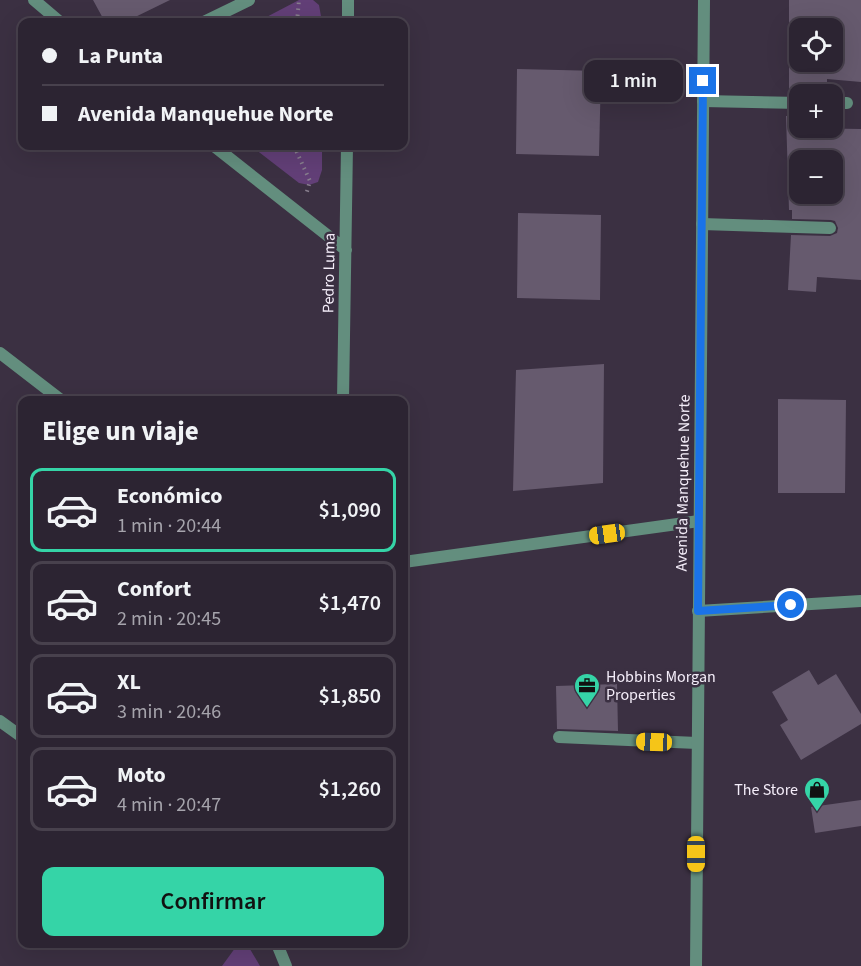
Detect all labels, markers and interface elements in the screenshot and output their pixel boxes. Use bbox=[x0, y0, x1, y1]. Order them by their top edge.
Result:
map controls bbox=[789, 18, 843, 204]
button: locate bbox=[789, 18, 843, 72]
text: La Punta bbox=[78, 40, 163, 72]
callout: 1 min bbox=[583, 60, 682, 102]
text: 1 min bbox=[610, 67, 657, 95]
route end bbox=[689, 67, 716, 94]
button: + bbox=[789, 84, 843, 138]
text: Avenida Manquehue Norte bbox=[78, 98, 334, 130]
button: − bbox=[789, 150, 843, 204]
street label: Pedro Luma bbox=[317, 233, 341, 313]
street label: Avenida Manquehue Norte bbox=[670, 394, 696, 572]
text: Elige un viaje bbox=[42, 412, 199, 451]
text: Económico bbox=[117, 480, 222, 512]
icon: car bbox=[45, 483, 99, 537]
text: $1,090 bbox=[319, 494, 381, 526]
text: 1 min · 20:44 bbox=[117, 512, 221, 540]
car bbox=[588, 523, 626, 545]
text: Confort bbox=[117, 573, 191, 605]
icon: car bbox=[45, 576, 99, 630]
text: $1,470 bbox=[319, 587, 381, 619]
route start bbox=[777, 591, 804, 618]
text: 2 min · 20:45 bbox=[117, 605, 221, 633]
text: XL bbox=[117, 666, 141, 698]
place label: Hobbins Morgan Properties bbox=[606, 666, 716, 706]
icon: car bbox=[45, 669, 99, 723]
office icon: Hobbins Morgan Properties bbox=[572, 671, 602, 709]
text: $1,850 bbox=[319, 680, 381, 712]
text: 3 min · 20:46 bbox=[117, 698, 221, 726]
car bbox=[636, 732, 672, 752]
text: Moto bbox=[117, 759, 166, 791]
icon: car bbox=[45, 762, 99, 816]
text: $1,260 bbox=[319, 773, 381, 805]
shop icon: The Store bbox=[802, 775, 832, 813]
place label: The Store bbox=[734, 779, 798, 801]
text: 4 min · 20:47 bbox=[117, 791, 221, 819]
car bbox=[687, 836, 705, 872]
button: Confirmar bbox=[42, 867, 384, 936]

